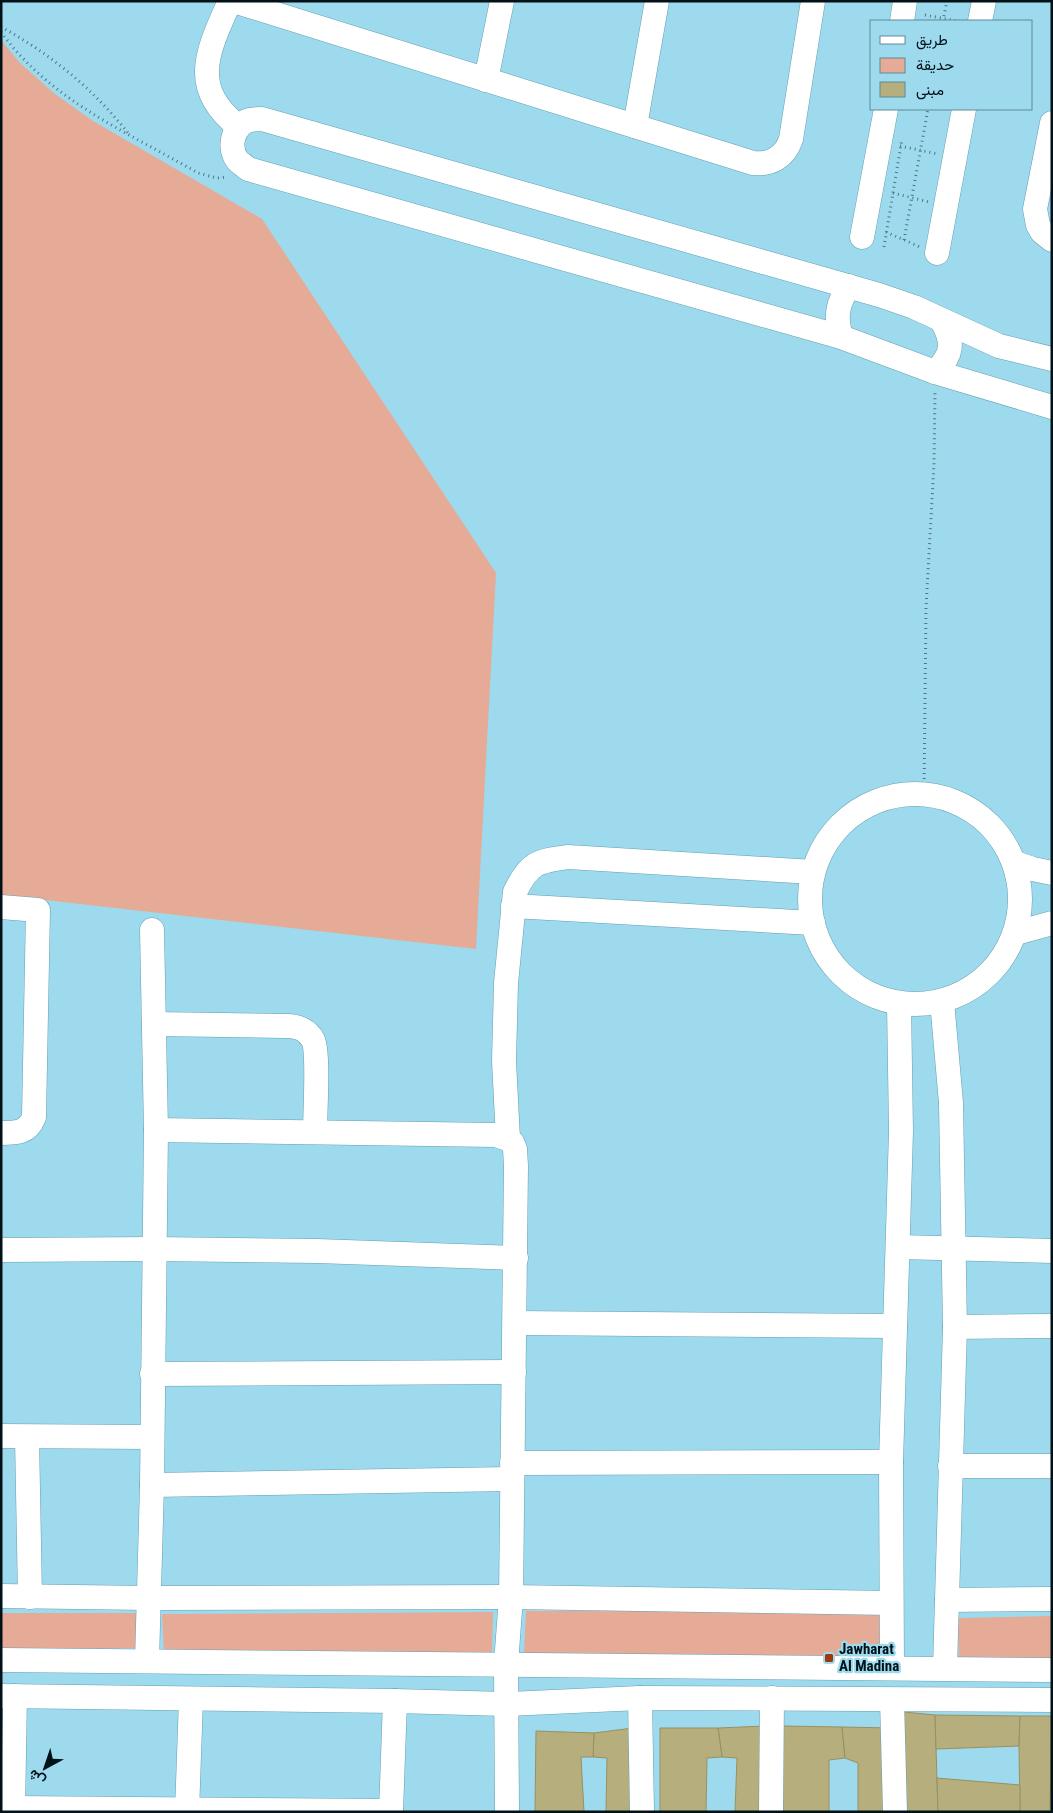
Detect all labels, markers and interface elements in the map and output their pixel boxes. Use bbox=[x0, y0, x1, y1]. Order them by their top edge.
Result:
legend bbox=[870, 20, 1033, 110]
text: طريق bbox=[916, 31, 948, 50]
text: حديقة bbox=[916, 56, 954, 74]
text: مبنى bbox=[916, 81, 944, 100]
place label: Jawharat Al Madina bbox=[839, 1640, 899, 1675]
marker: Jawharat Al Madina bbox=[823, 1652, 835, 1664]
north arrow bbox=[20, 1743, 70, 1793]
text: ش bbox=[25, 1766, 49, 1789]

